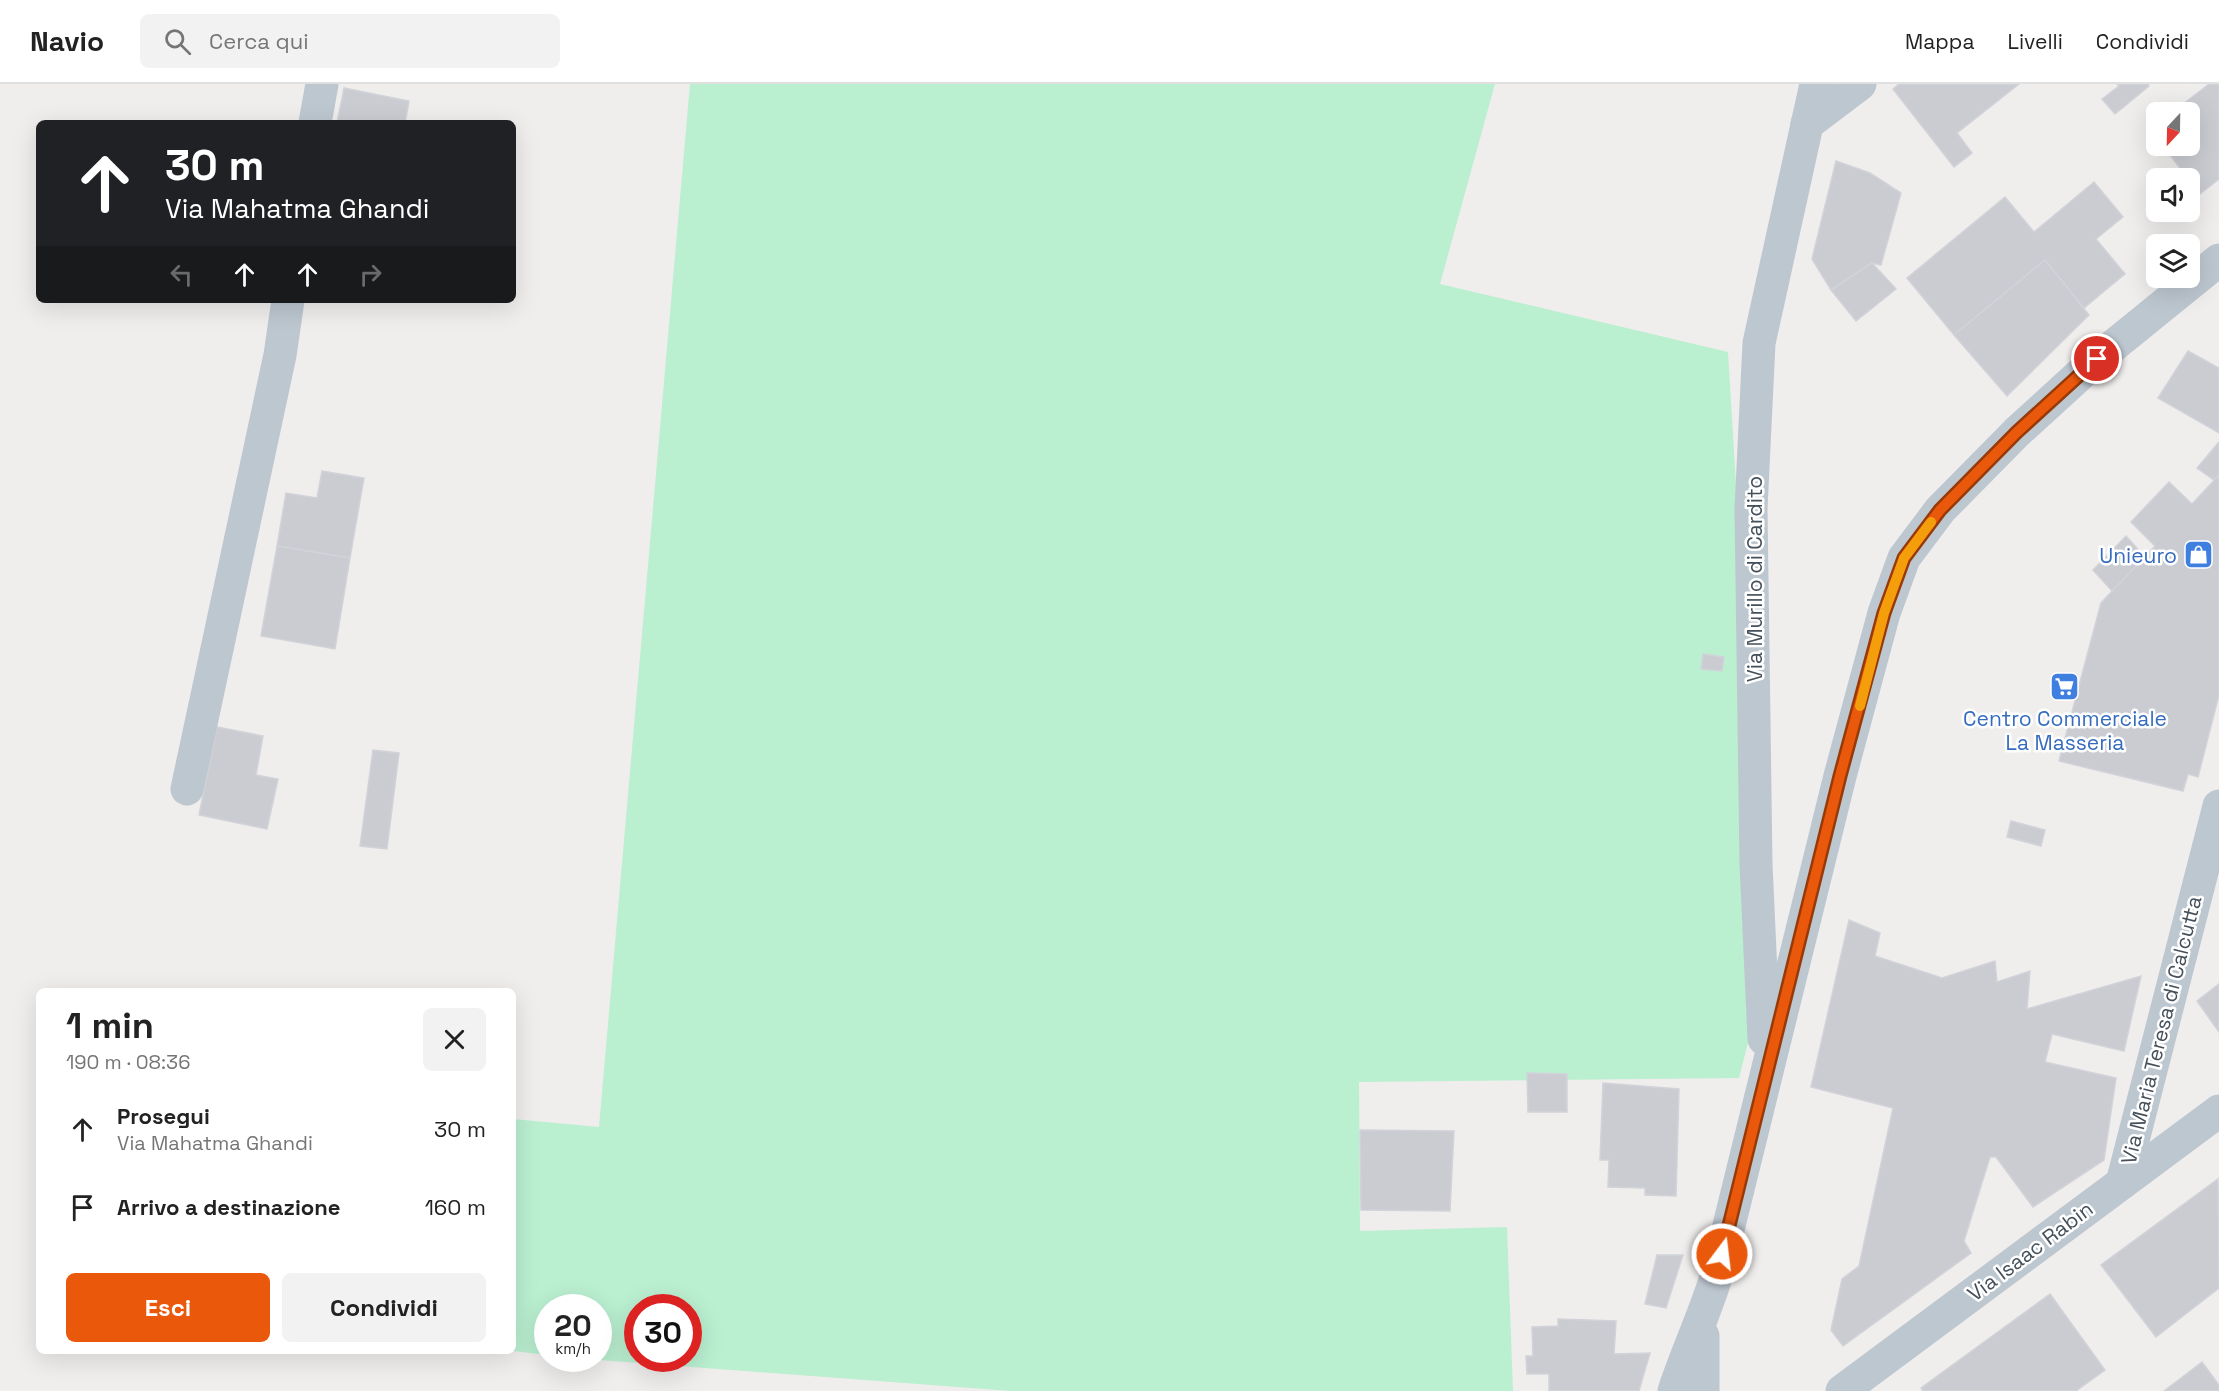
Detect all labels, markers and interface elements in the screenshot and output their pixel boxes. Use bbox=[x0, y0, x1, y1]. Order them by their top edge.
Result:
search box bbox=[140, 14, 560, 68]
text: Navio bbox=[30, 23, 104, 59]
icon: search bbox=[161, 25, 194, 58]
text: Cerca qui bbox=[209, 27, 309, 55]
text: Mappa bbox=[1905, 28, 1974, 55]
text: Livelli bbox=[2007, 28, 2063, 55]
text: Condividi bbox=[2096, 28, 2189, 55]
north arrow bbox=[2146, 102, 2200, 156]
map controls bbox=[2146, 102, 2200, 288]
text: 30 m bbox=[165, 139, 264, 192]
icon: ahead bbox=[66, 144, 144, 222]
button: sound bbox=[2146, 168, 2200, 222]
text: Via Mahatma Ghandi bbox=[165, 191, 429, 226]
button: layers bbox=[2146, 234, 2200, 288]
icon: left bbox=[165, 258, 198, 291]
icon: ahead bbox=[228, 258, 261, 291]
icon: ahead bbox=[291, 258, 324, 291]
icon: right bbox=[354, 258, 387, 291]
pin bbox=[2071, 333, 2122, 384]
icon: arrive bbox=[2080, 342, 2113, 375]
street label: Via Murillo di Cardito bbox=[1741, 476, 1768, 682]
shop icon: Unieuro bbox=[2182, 539, 2214, 571]
place label: Unieuro bbox=[2099, 542, 2177, 569]
supermarket icon: Centro Commerciale La Masseria bbox=[2049, 671, 2081, 703]
place label: Centro Commerciale La Masseria bbox=[1963, 705, 2167, 756]
street label: Via Maria Teresa di Calcutta bbox=[2115, 893, 2207, 1167]
text: 1 min bbox=[66, 1003, 154, 1049]
button: close bbox=[423, 1008, 486, 1071]
text: 190 m · 08:36 bbox=[66, 1049, 190, 1075]
text: Prosegui bbox=[117, 1102, 210, 1130]
icon: ahead bbox=[66, 1113, 99, 1146]
text: 30 m bbox=[434, 1115, 486, 1143]
text: Via Mahatma Ghandi bbox=[117, 1130, 313, 1156]
icon: arrive bbox=[66, 1191, 99, 1224]
text: Arrivo a destinazione bbox=[117, 1193, 340, 1221]
text: 160 m bbox=[425, 1193, 486, 1221]
street label: Via Isaac Rabin bbox=[1962, 1195, 2098, 1307]
position arrow bbox=[1690, 1222, 1754, 1286]
button: Esci bbox=[66, 1273, 270, 1342]
button: Condividi bbox=[282, 1273, 486, 1342]
speed limit sign: 30 bbox=[624, 1294, 702, 1372]
text: 20 bbox=[554, 1306, 592, 1345]
text: km/h bbox=[555, 1339, 591, 1358]

